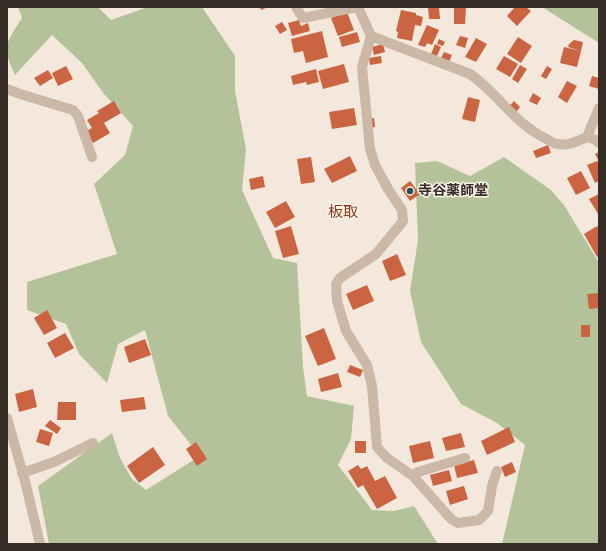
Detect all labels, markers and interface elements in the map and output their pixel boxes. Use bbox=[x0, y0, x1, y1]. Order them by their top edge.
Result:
place label: 寺谷薬師堂 bbox=[418, 183, 488, 199]
marker: 寺谷薬師堂 bbox=[405, 186, 415, 196]
district label: 板取 bbox=[328, 203, 358, 221]

